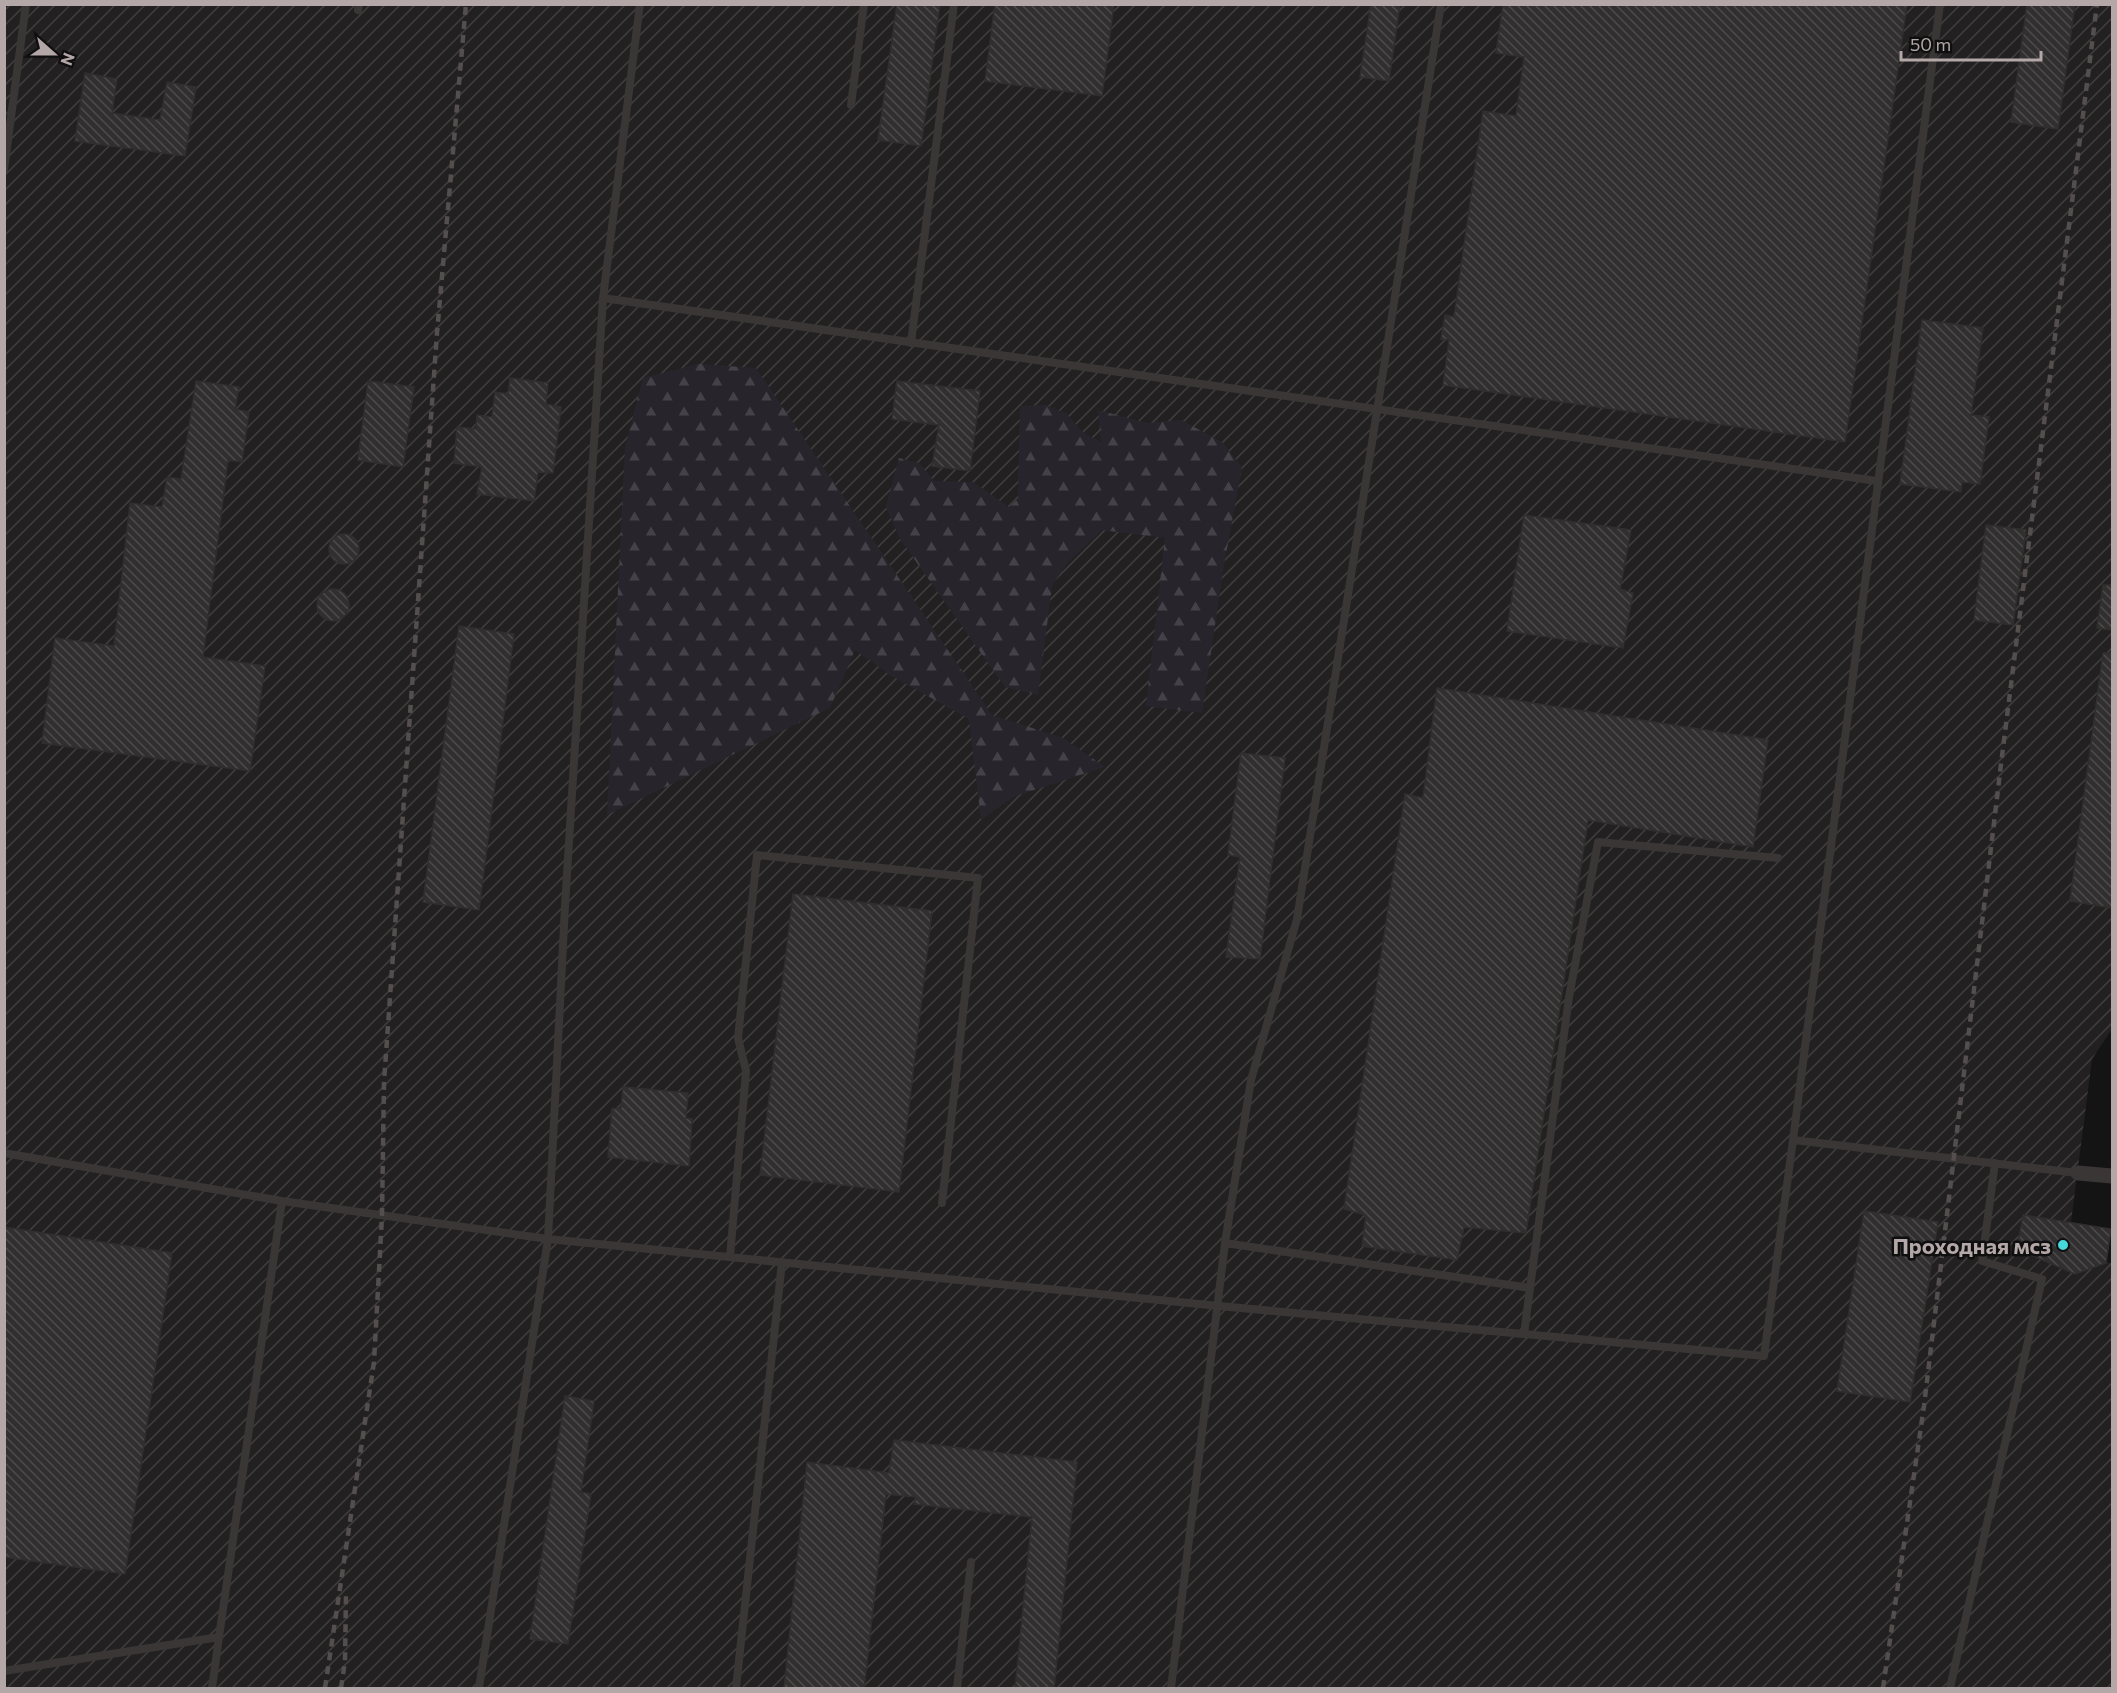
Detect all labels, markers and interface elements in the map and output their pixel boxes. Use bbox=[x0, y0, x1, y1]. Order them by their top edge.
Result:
north arrow bbox=[24, 24, 84, 84]
scale bar bbox=[1901, 24, 2040, 62]
text: 50 m bbox=[1910, 33, 1951, 55]
text: N bbox=[57, 51, 79, 69]
place label: Проходная мсз bbox=[1892, 1232, 2051, 1259]
marker: Проходная мсз bbox=[2056, 1238, 2070, 1252]

